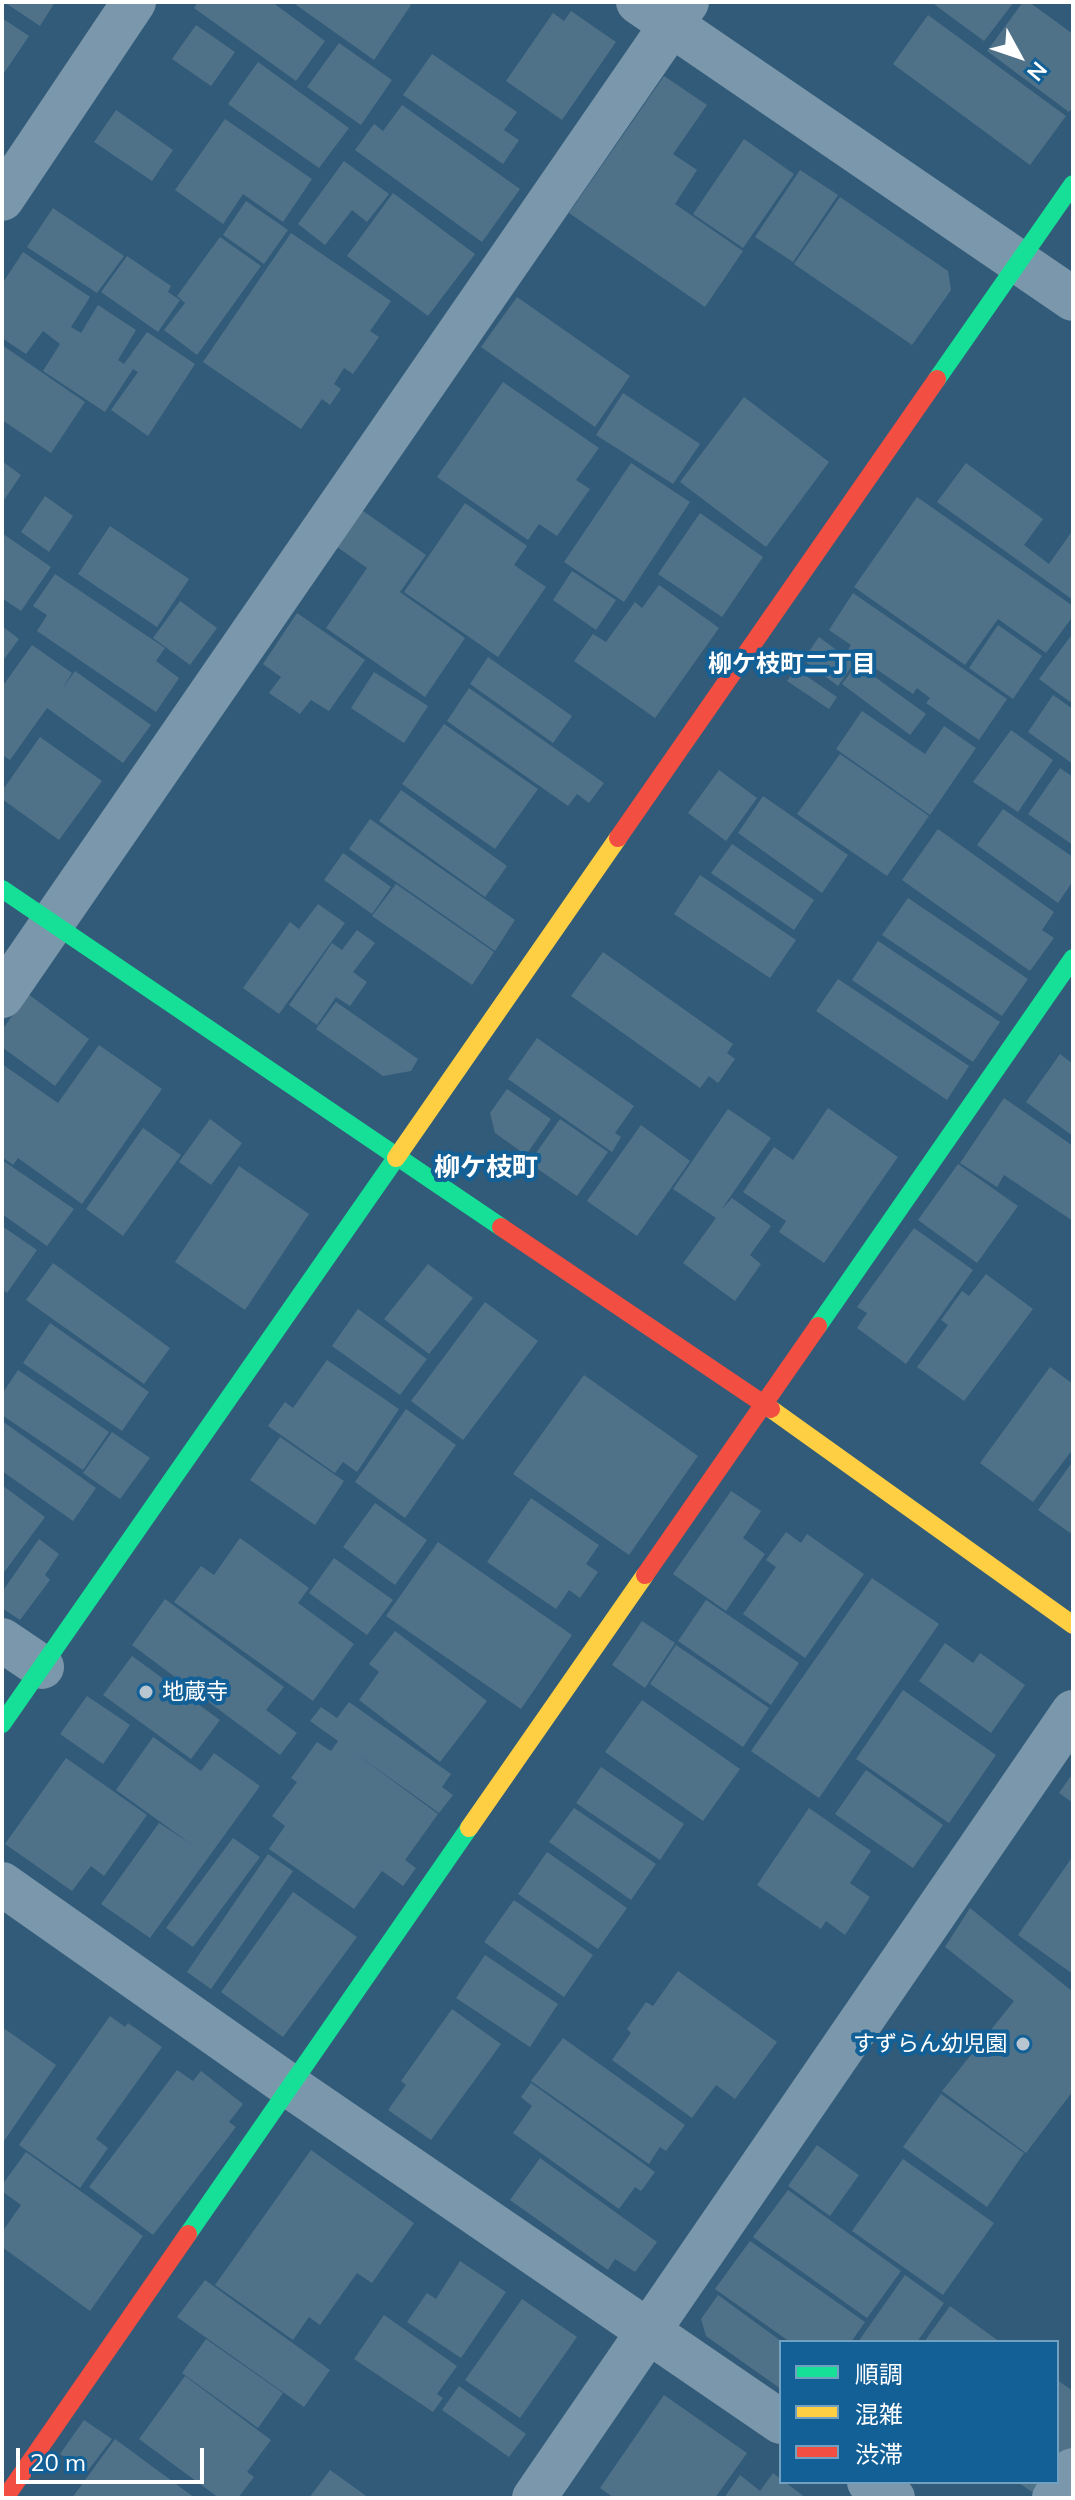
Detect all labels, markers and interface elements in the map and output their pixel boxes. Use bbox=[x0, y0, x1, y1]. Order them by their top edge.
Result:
north arrow bbox=[979, 16, 1059, 96]
text: N bbox=[1021, 56, 1053, 87]
district label: 柳ケ枝町二丁目 bbox=[708, 651, 876, 679]
district label: 柳ケ枝町 bbox=[434, 1152, 538, 1184]
place label: 地蔵寺 bbox=[162, 1679, 228, 1705]
marker: 地蔵寺 bbox=[137, 1683, 155, 1701]
place label: すずらん幼児園 bbox=[853, 2031, 1007, 2057]
marker: すずらん幼児園 bbox=[1014, 2035, 1032, 2053]
legend bbox=[779, 2340, 1059, 2484]
text: 順調 bbox=[855, 2359, 903, 2389]
text: 混雑 bbox=[855, 2399, 903, 2429]
scale bar bbox=[20, 2432, 208, 2482]
text: 渋滞 bbox=[855, 2439, 903, 2469]
text: 20 m bbox=[30, 2447, 86, 2477]

